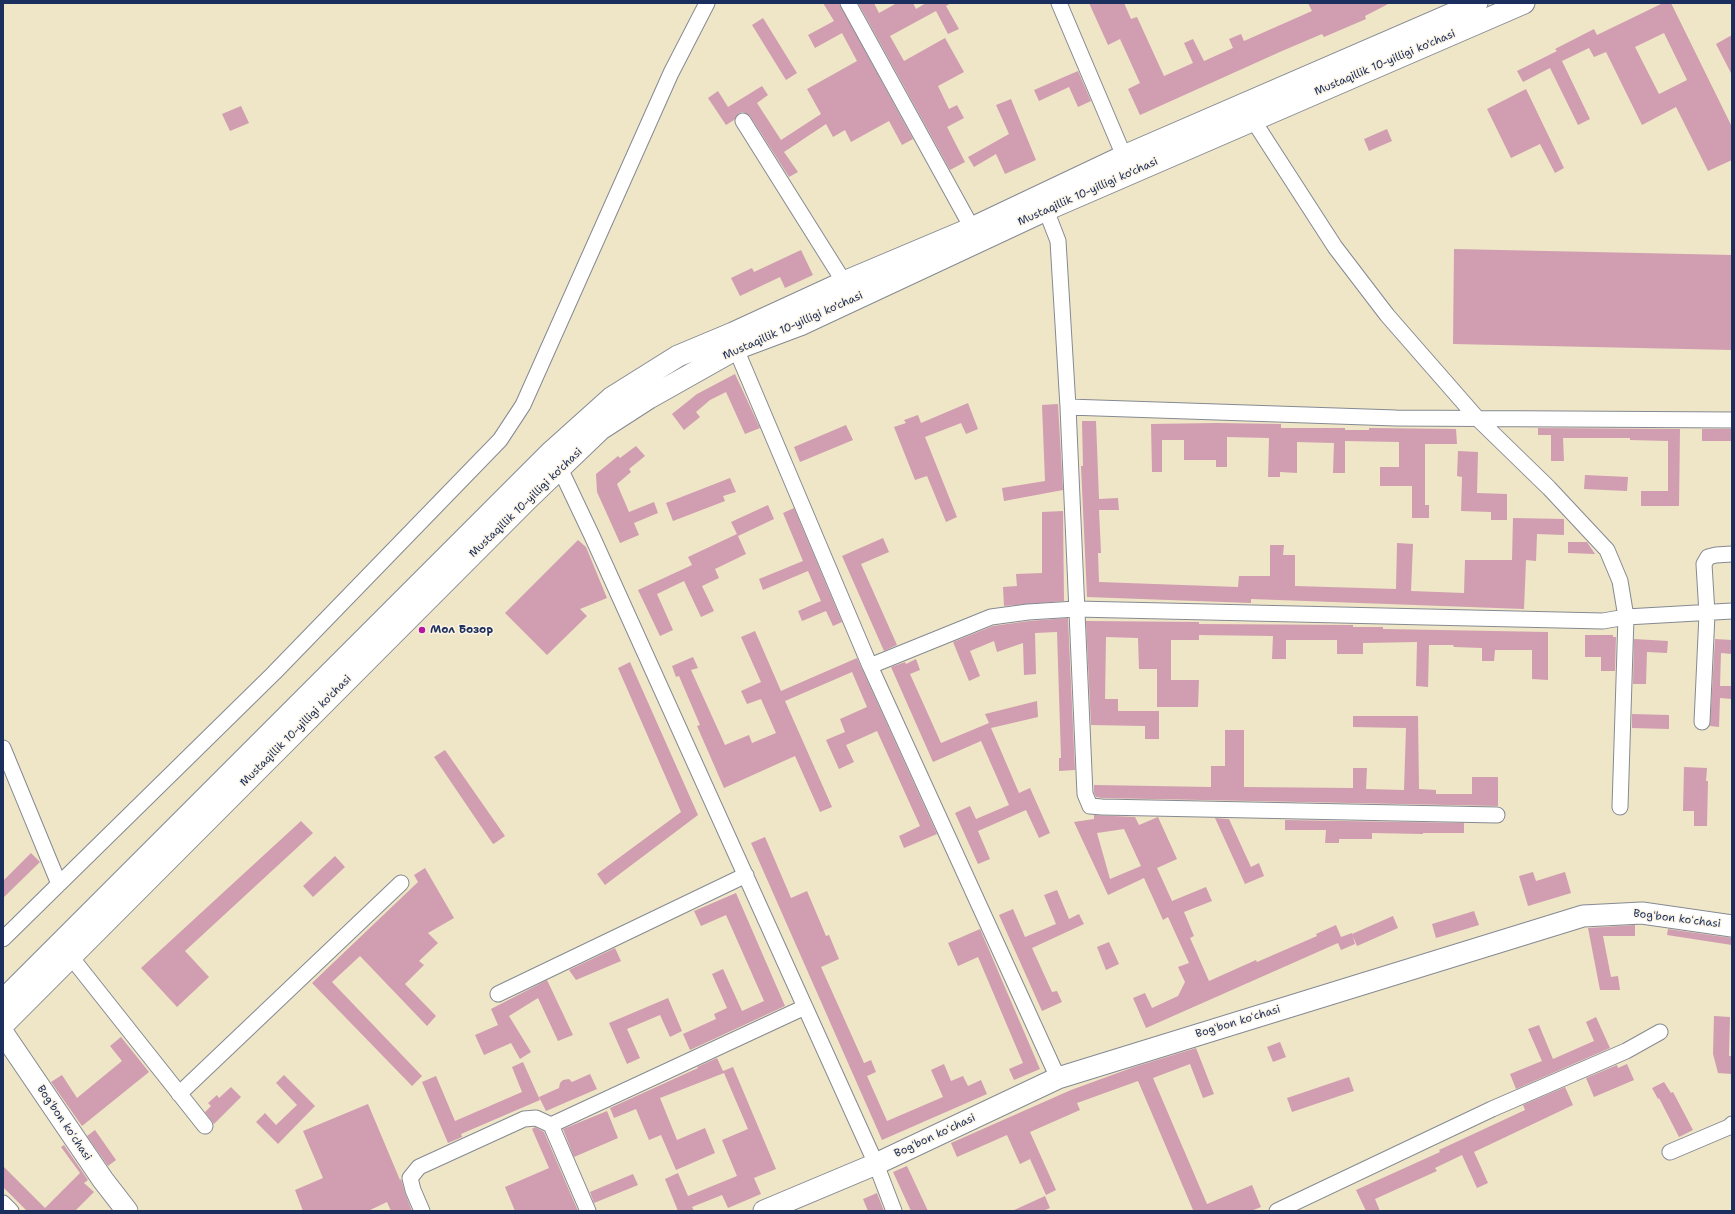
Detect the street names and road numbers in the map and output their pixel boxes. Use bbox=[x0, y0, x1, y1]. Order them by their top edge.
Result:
street label: Mustaqillik 10-yilligi ko'chasi bbox=[1312, 27, 1458, 99]
street label: Mustaqillik 10-yilligi ko'chasi bbox=[1016, 155, 1160, 229]
street label: Mustaqillik 10-yilligi ko'chasi bbox=[721, 289, 865, 363]
street label: Mustaqillik 10-yilligi ko'chasi bbox=[467, 445, 585, 561]
street label: Mustaqillik 10-yilligi ko'chasi bbox=[238, 673, 354, 789]
street label: Bogʻbon koʻchasi bbox=[1633, 907, 1721, 931]
street label: Bogʻbon koʻchasi bbox=[1194, 1003, 1282, 1041]
street label: Bogʻbon koʻchasi bbox=[34, 1083, 94, 1163]
street label: Bogʻbon koʻchasi bbox=[892, 1111, 978, 1161]

